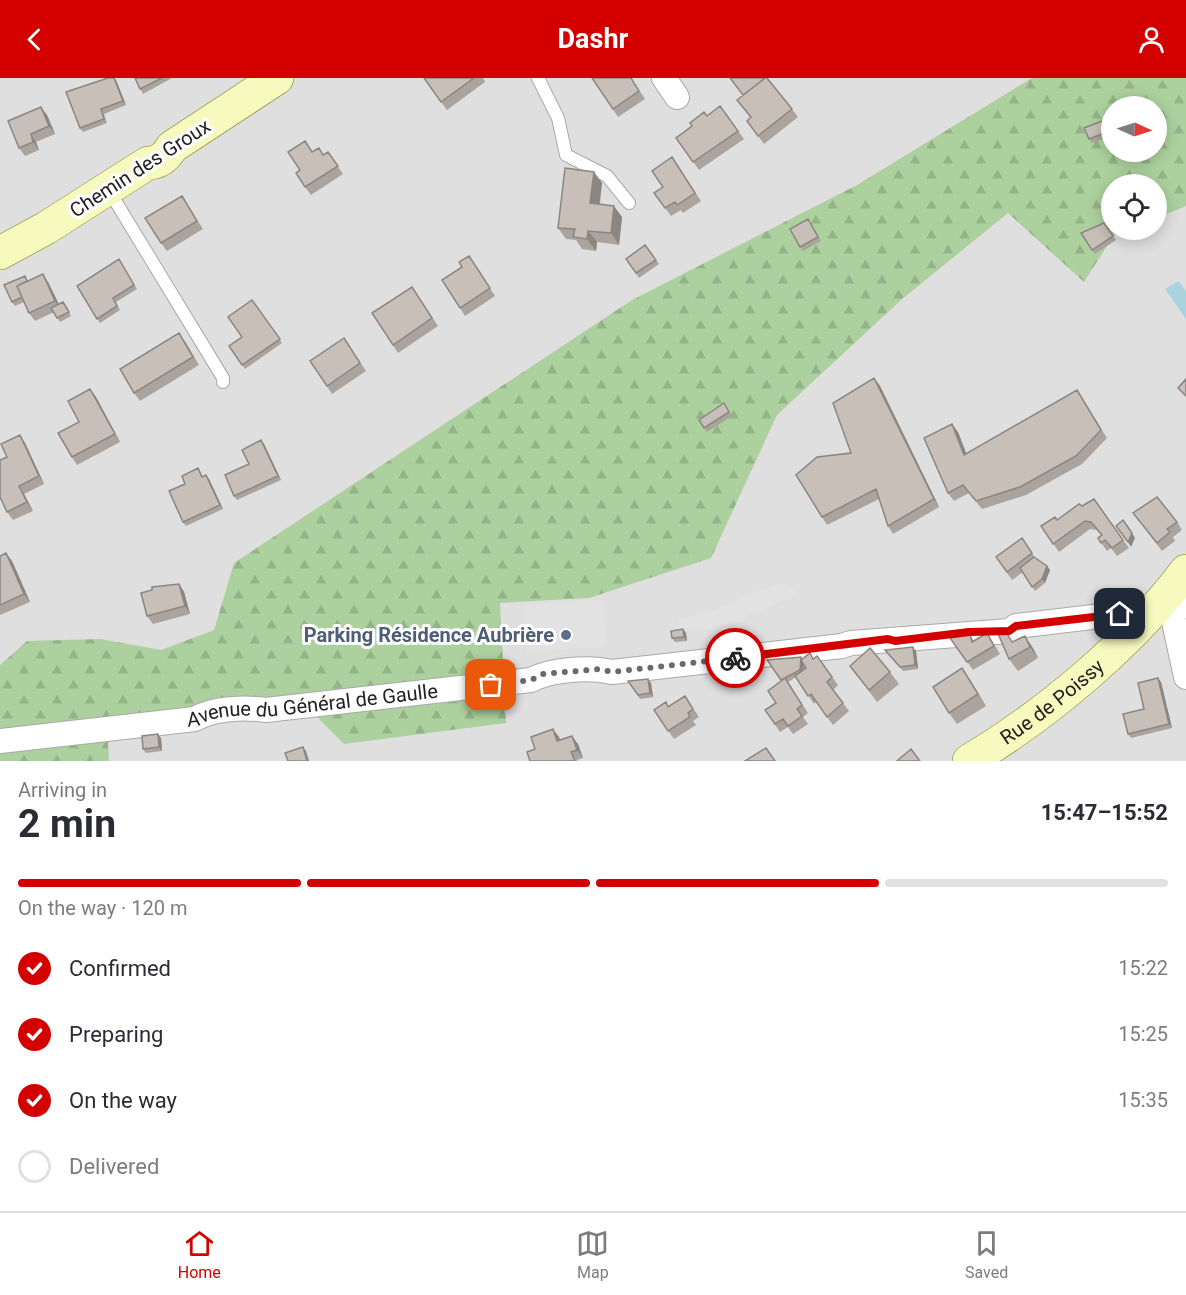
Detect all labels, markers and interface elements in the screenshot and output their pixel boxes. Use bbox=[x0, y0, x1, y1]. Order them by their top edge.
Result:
icon: back bbox=[18, 23, 51, 56]
text: Dashr bbox=[558, 23, 628, 55]
icon: person bbox=[1135, 23, 1168, 56]
north arrow bbox=[1101, 96, 1167, 162]
map controls bbox=[1101, 96, 1167, 240]
street label: Chemin des Groux bbox=[65, 114, 215, 222]
button: locate bbox=[1101, 174, 1167, 240]
pin bbox=[1094, 588, 1145, 639]
icon: home bbox=[1103, 597, 1136, 630]
place label: Parking Résidence Aubrière bbox=[304, 623, 554, 647]
marker: Parking Résidence Aubrière bbox=[559, 628, 573, 642]
courier bbox=[705, 628, 765, 688]
icon: bike bbox=[719, 642, 752, 675]
street label: Rue de Poissy bbox=[996, 654, 1109, 750]
pin bbox=[465, 659, 516, 710]
icon: bag bbox=[474, 668, 507, 701]
street label: Avenue du Général de Gaulle bbox=[186, 679, 439, 732]
text: Arriving in bbox=[18, 778, 107, 802]
text: 15:47–15:52 bbox=[1041, 800, 1168, 825]
text: 2 min bbox=[18, 801, 116, 847]
text: On the way · 120 m bbox=[18, 896, 187, 920]
icon: check bbox=[18, 952, 51, 985]
text: Confirmed bbox=[69, 956, 171, 981]
text: 15:22 bbox=[1118, 956, 1168, 980]
icon: check bbox=[18, 1018, 51, 1051]
text: Preparing bbox=[69, 1022, 163, 1047]
text: 15:25 bbox=[1118, 1022, 1168, 1046]
icon: check bbox=[18, 1084, 51, 1117]
text: On the way bbox=[69, 1088, 177, 1113]
text: 15:35 bbox=[1118, 1088, 1168, 1112]
text: Delivered bbox=[69, 1154, 159, 1179]
tab: Home bbox=[178, 1227, 221, 1282]
tab: Map bbox=[576, 1227, 609, 1282]
tab: Saved bbox=[965, 1227, 1008, 1282]

